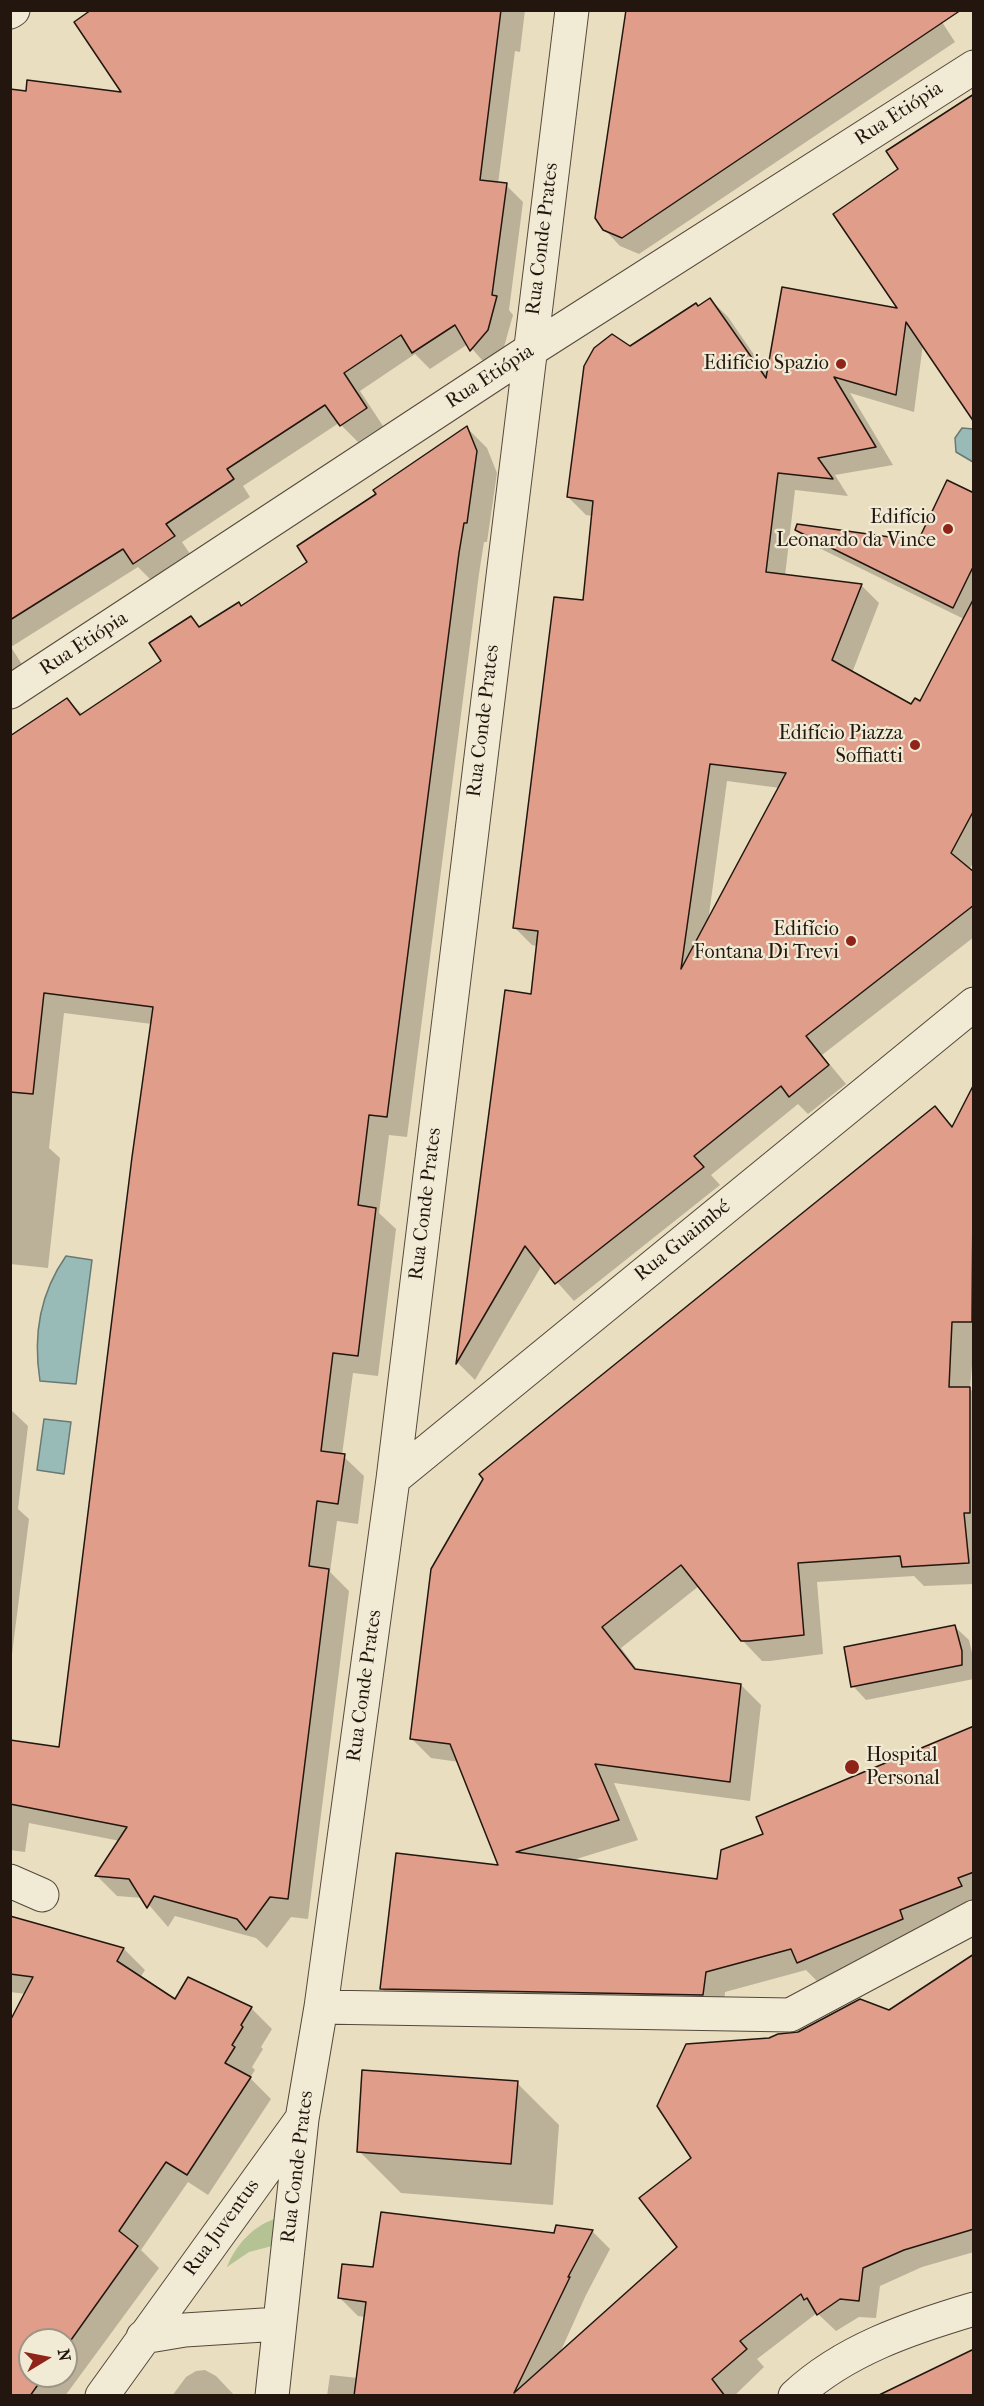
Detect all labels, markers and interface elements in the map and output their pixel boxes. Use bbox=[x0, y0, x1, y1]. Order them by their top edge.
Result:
street label: Rua Etiópia bbox=[850, 77, 948, 151]
street label: Rua Conde Prates bbox=[522, 161, 564, 317]
street label: Rua Etiópia bbox=[441, 340, 539, 414]
place label: Edifício Spazio bbox=[703, 352, 829, 376]
marker: Edifício Spazio bbox=[834, 357, 848, 371]
place label: Edifício Leonardo da Vince bbox=[776, 506, 936, 553]
marker: Edifício Leonardo da Vince bbox=[941, 522, 955, 536]
street label: Rua Etiópia bbox=[35, 607, 133, 681]
street label: Rua Conde Prates bbox=[463, 643, 505, 799]
place label: Edifício Piazza Soffiatti bbox=[778, 722, 903, 769]
marker: Edifício Piazza Soffiatti bbox=[908, 738, 922, 752]
place label: Edifício Fontana Di Trevi bbox=[694, 918, 839, 965]
marker: Edifício Fontana Di Trevi bbox=[844, 934, 858, 948]
street label: Rua Conde Prates bbox=[405, 1126, 447, 1282]
street label: Rua Guaimbé bbox=[630, 1195, 736, 1287]
street label: Rua Conde Prates bbox=[342, 1608, 388, 1764]
place label: Hospital Personal bbox=[866, 1744, 940, 1791]
marker: Hospital Personal bbox=[843, 1758, 861, 1776]
street label: Rua Conde Prates bbox=[277, 2089, 319, 2245]
street label: Rua Juventus bbox=[179, 2175, 265, 2281]
north arrow bbox=[18, 2328, 78, 2388]
text: N bbox=[54, 2347, 75, 2363]

